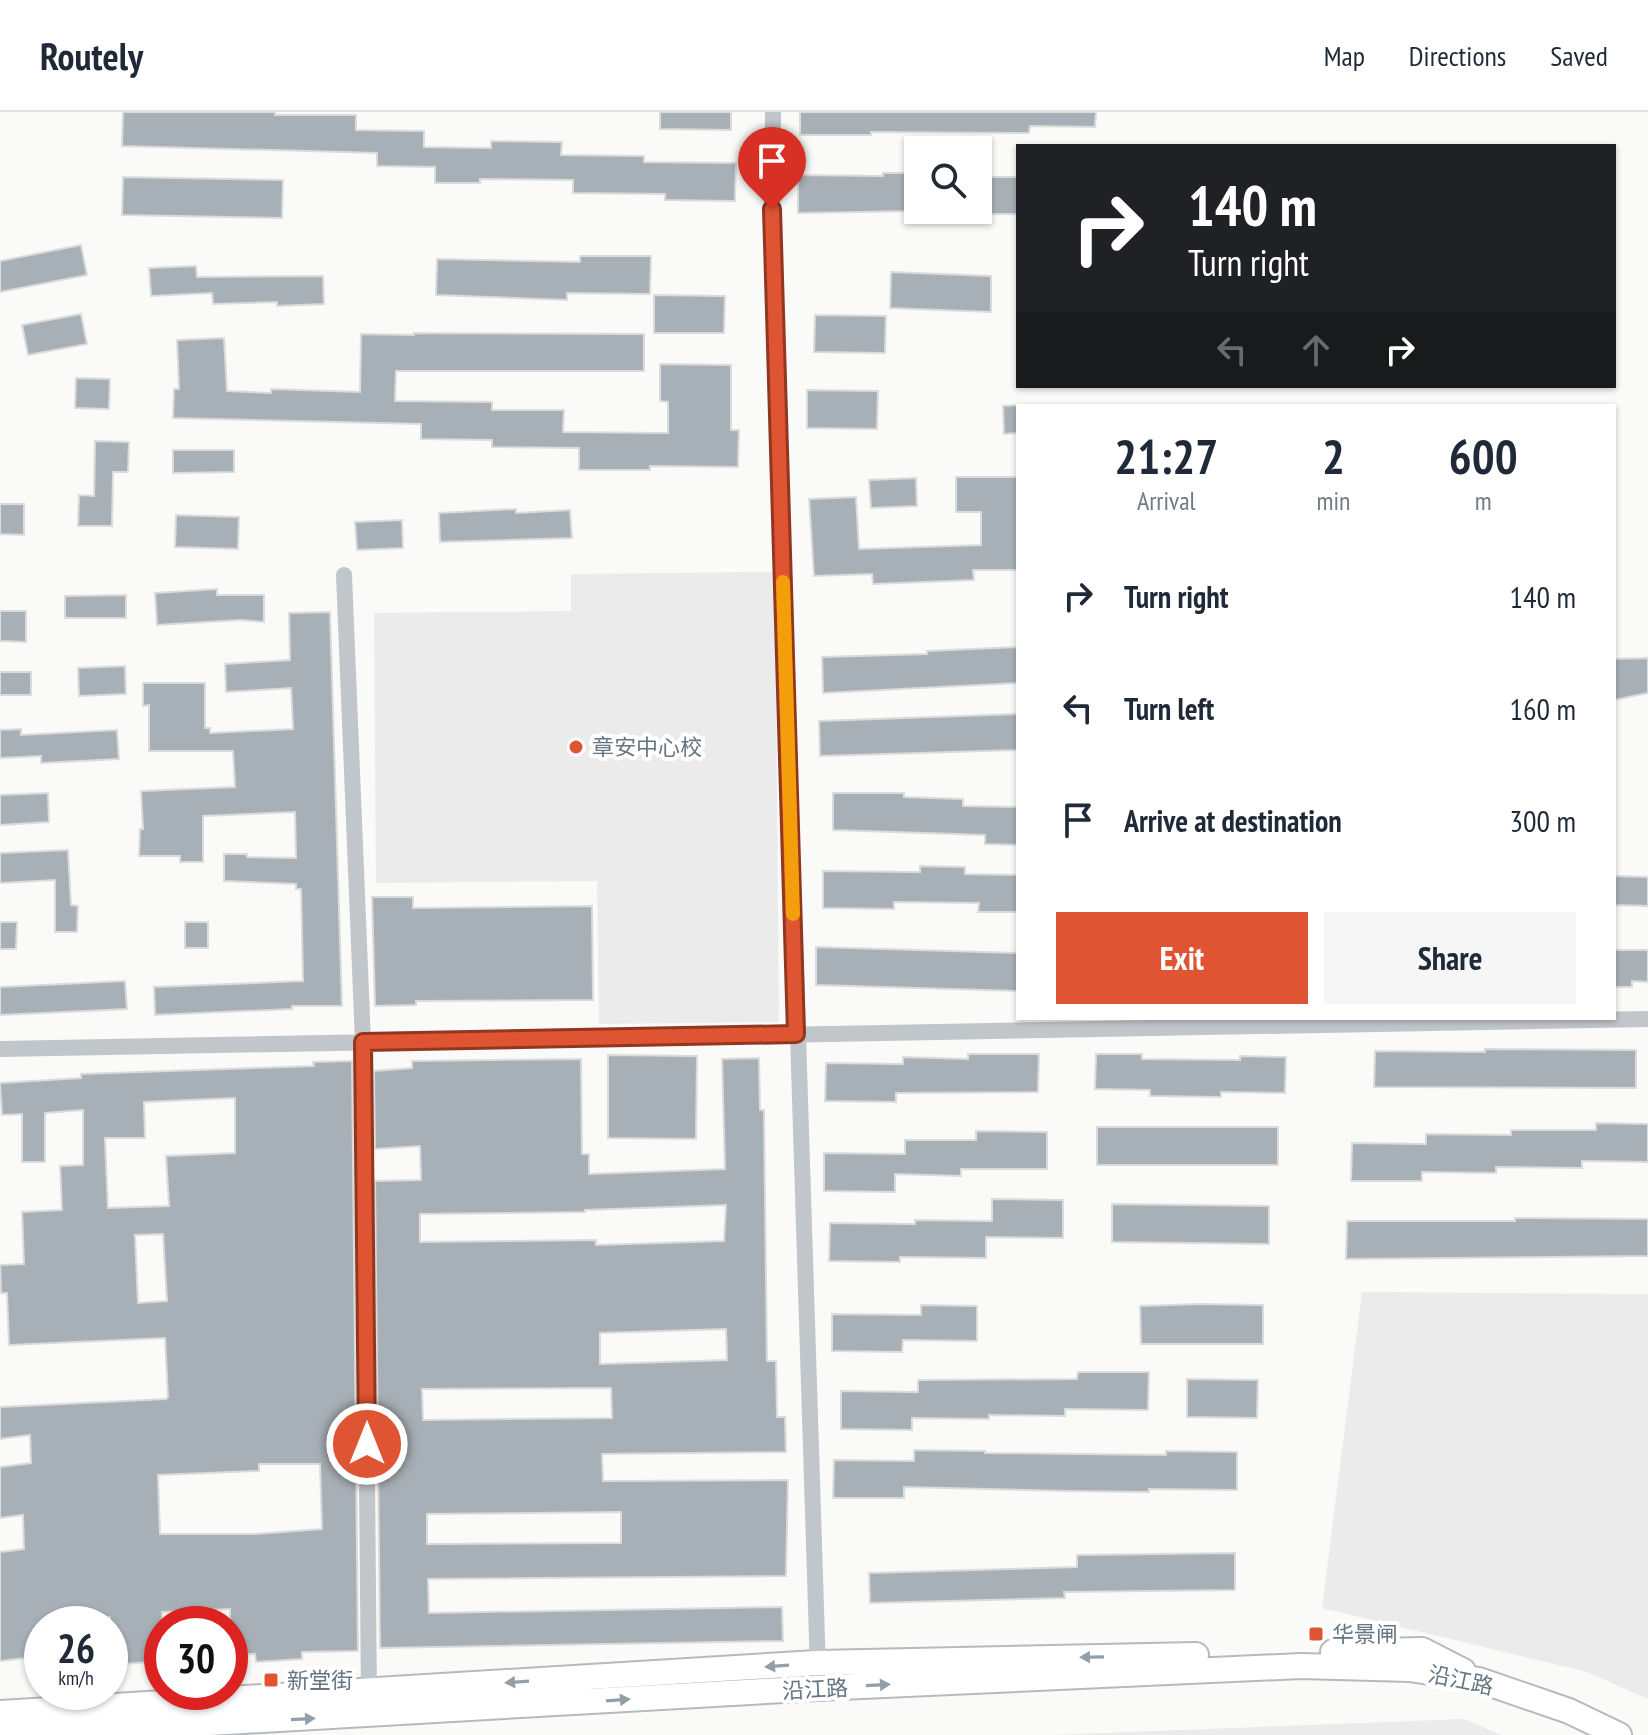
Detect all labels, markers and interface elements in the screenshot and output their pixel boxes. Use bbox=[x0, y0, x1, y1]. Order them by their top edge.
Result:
text: Routely bbox=[40, 31, 143, 80]
text: Map bbox=[1324, 37, 1365, 74]
text: Directions bbox=[1409, 37, 1506, 74]
text: Saved bbox=[1550, 37, 1608, 74]
pin bbox=[738, 127, 806, 209]
map controls bbox=[904, 136, 992, 224]
button: search bbox=[904, 136, 992, 224]
icon: arrive bbox=[750, 139, 794, 183]
text: 140 m bbox=[1188, 169, 1317, 241]
icon: right bbox=[1056, 176, 1160, 280]
text: Turn right bbox=[1188, 239, 1309, 286]
icon: left bbox=[1210, 328, 1254, 372]
icon: ahead bbox=[1294, 328, 1338, 372]
icon: right bbox=[1378, 328, 1422, 372]
text: 21:27 bbox=[1114, 425, 1218, 487]
text: 2 bbox=[1322, 425, 1345, 487]
text: 600 bbox=[1449, 425, 1518, 487]
text: Arrival bbox=[1137, 484, 1196, 517]
text: min bbox=[1316, 484, 1350, 517]
text: m bbox=[1475, 484, 1492, 517]
icon: right bbox=[1056, 574, 1100, 618]
text: Turn right bbox=[1124, 577, 1228, 616]
text: 140 m bbox=[1510, 577, 1576, 616]
icon: left bbox=[1056, 686, 1100, 730]
text: Turn left bbox=[1124, 689, 1214, 728]
text: 160 m bbox=[1510, 689, 1576, 728]
place label: 章安中心校 bbox=[592, 733, 702, 761]
marker: 章安中心校 bbox=[567, 738, 585, 756]
icon: arrive bbox=[1056, 798, 1100, 842]
text: Arrive at destination bbox=[1124, 801, 1342, 840]
text: 300 m bbox=[1510, 801, 1576, 840]
button: Exit bbox=[1056, 912, 1308, 1004]
button: Share bbox=[1324, 912, 1576, 1004]
position arrow bbox=[325, 1402, 409, 1486]
speed limit sign: 30 bbox=[144, 1606, 248, 1710]
place label: 华景闸 bbox=[1332, 1620, 1398, 1648]
text: 26 bbox=[57, 1622, 95, 1674]
marker: 华景闸 bbox=[1307, 1625, 1325, 1643]
one-way arrow bbox=[1079, 1651, 1105, 1663]
street label: 沿江路 bbox=[1426, 1659, 1496, 1701]
one-way arrow bbox=[764, 1660, 789, 1673]
text: km/h bbox=[58, 1665, 94, 1691]
place label: 新堂街 bbox=[287, 1666, 353, 1694]
marker: 新堂街 bbox=[262, 1671, 280, 1689]
street label: 沿江路 bbox=[781, 1673, 849, 1705]
one-way arrow bbox=[504, 1676, 529, 1689]
one-way arrow bbox=[866, 1679, 891, 1692]
one-way arrow bbox=[606, 1694, 631, 1707]
one-way arrow bbox=[291, 1713, 316, 1726]

